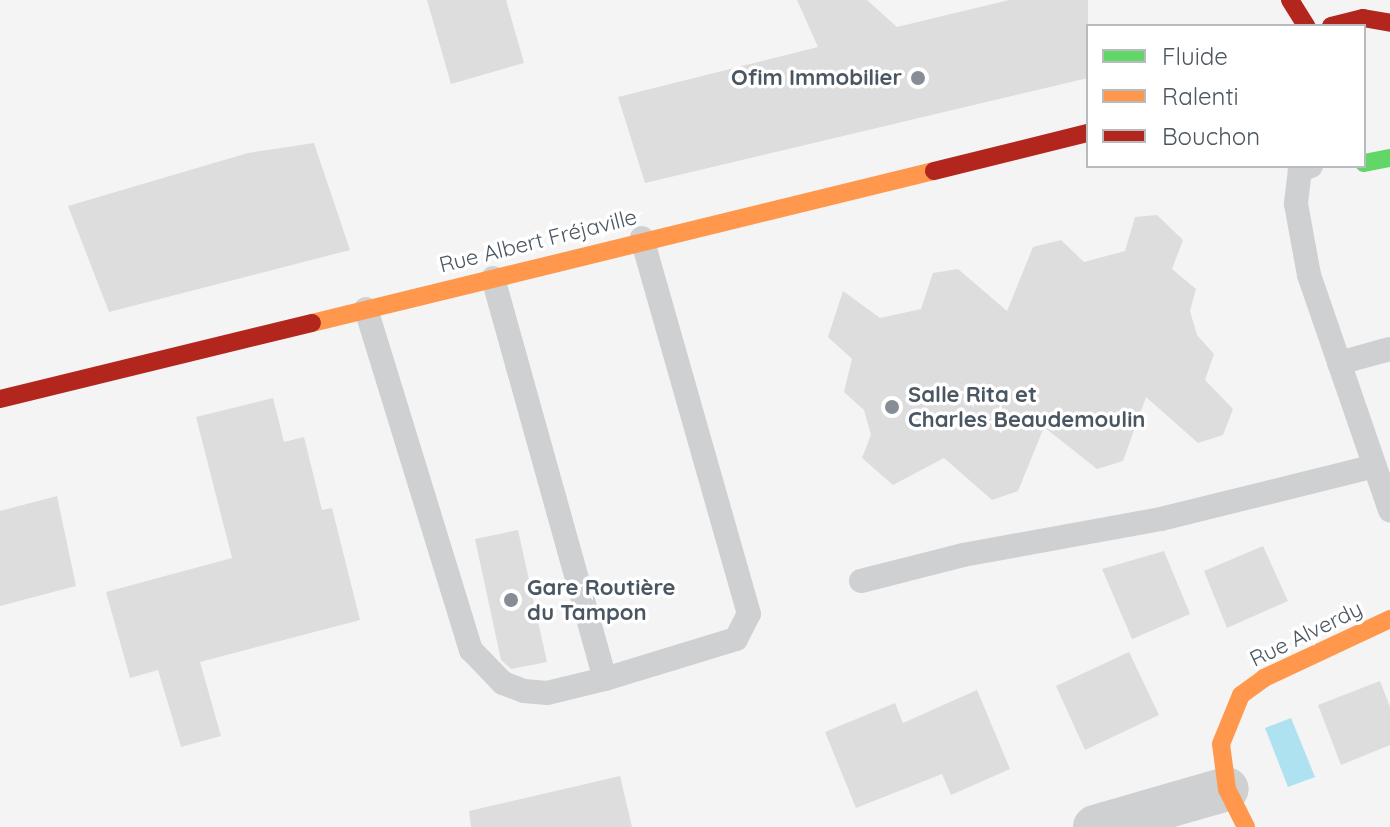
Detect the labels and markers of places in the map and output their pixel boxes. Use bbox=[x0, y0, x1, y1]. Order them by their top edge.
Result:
place label: Ofim Immobilier bbox=[731, 65, 902, 91]
marker: Ofim Immobilier bbox=[909, 69, 927, 87]
place label: Salle Rita et Charles Beaudemoulin bbox=[908, 381, 1145, 432]
marker: Salle Rita et Charles Beaudemoulin bbox=[883, 398, 901, 416]
place label: Gare Routière du Tampon bbox=[527, 574, 675, 626]
marker: Gare Routière du Tampon bbox=[502, 591, 520, 609]

